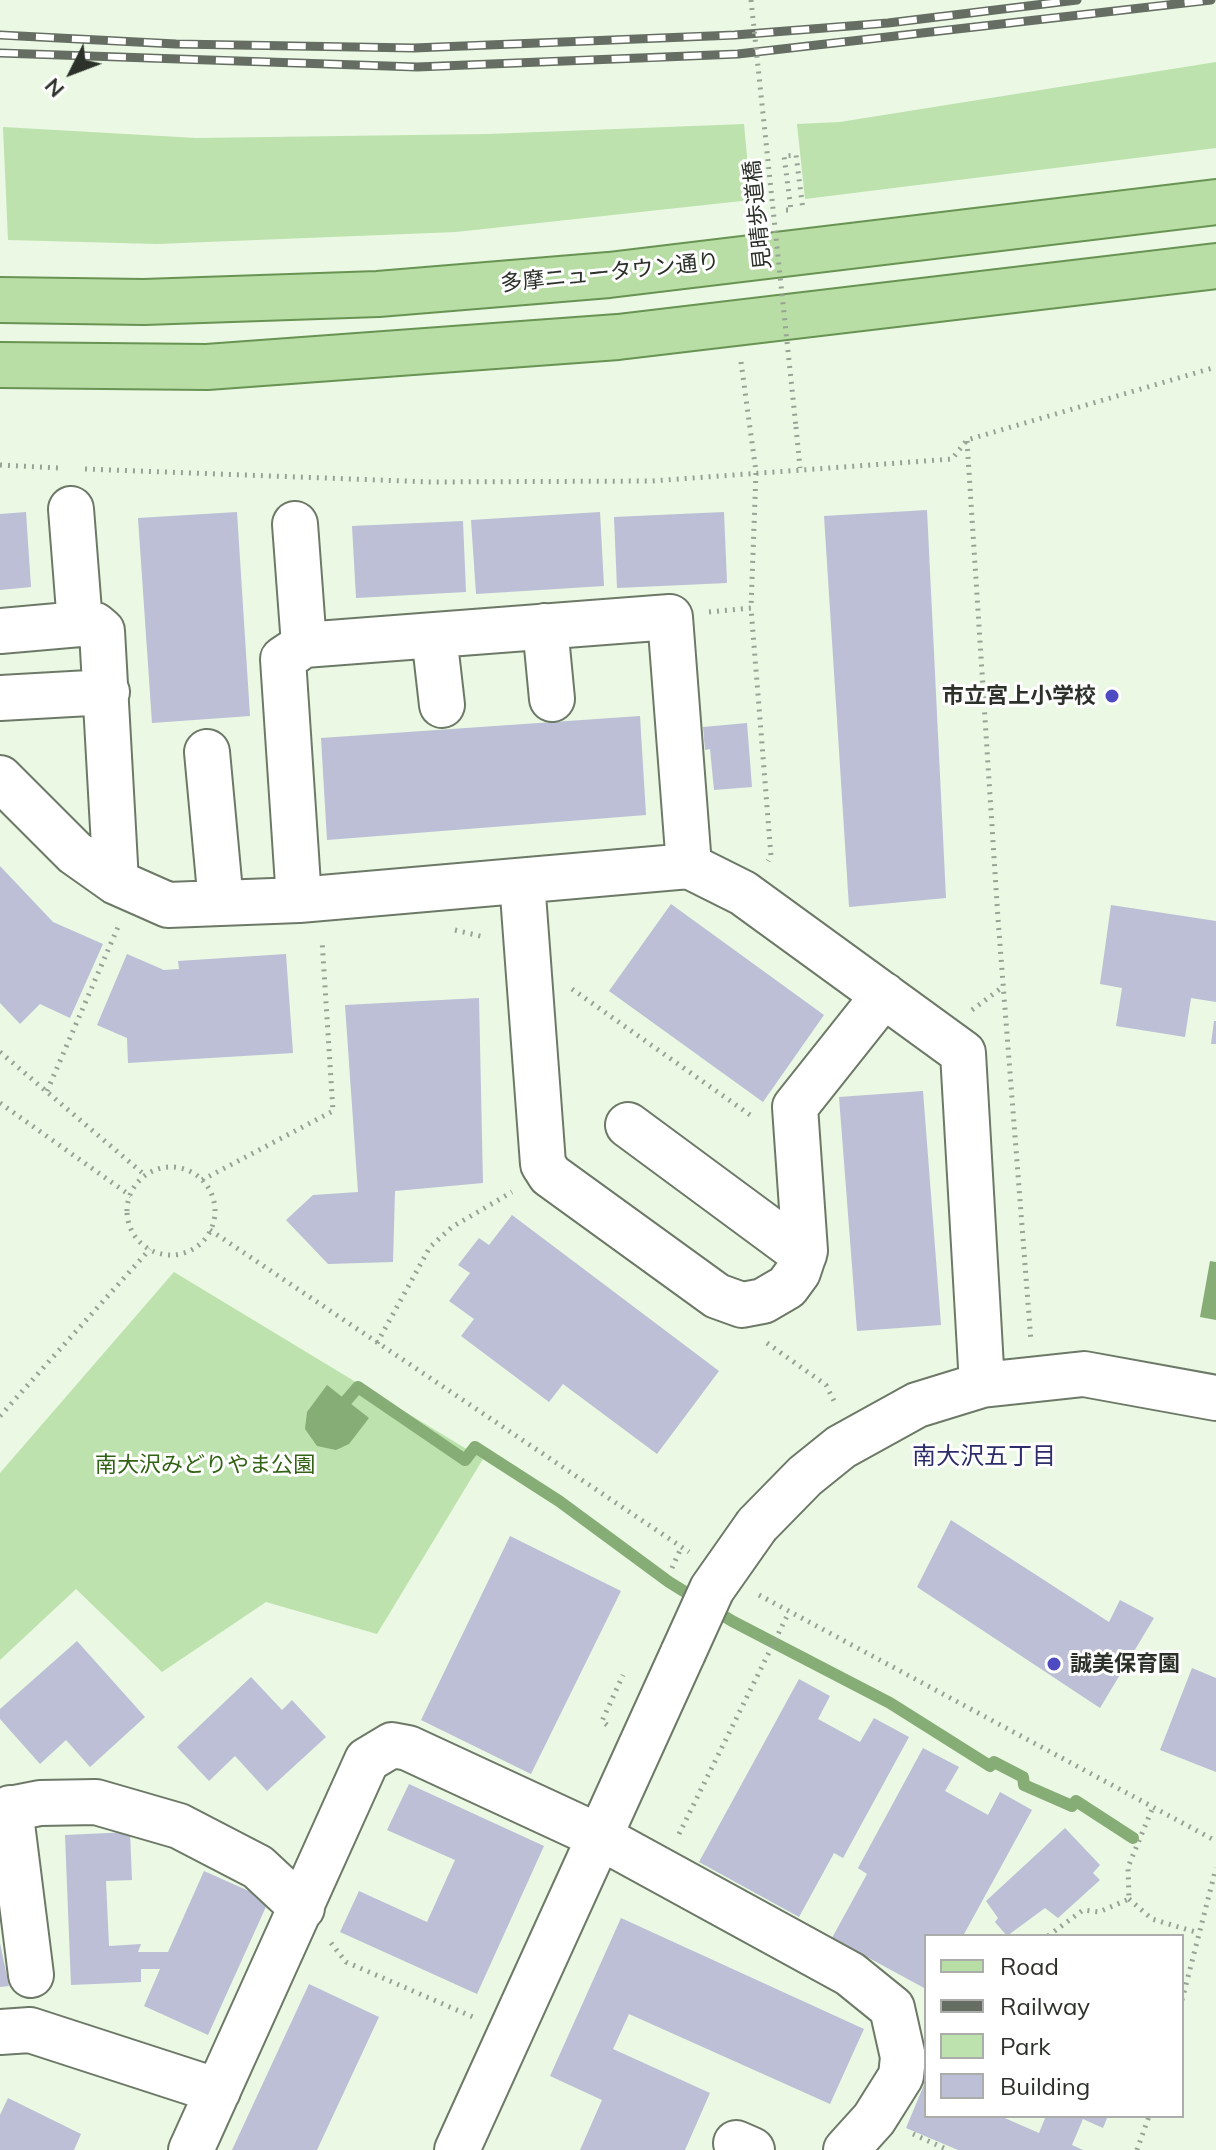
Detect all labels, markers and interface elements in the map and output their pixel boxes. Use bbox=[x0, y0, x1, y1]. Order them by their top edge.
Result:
north arrow bbox=[32, 32, 112, 112]
text: N bbox=[38, 73, 70, 104]
street label: 見晴歩道橋 bbox=[739, 159, 777, 271]
street label: 多摩ニュータウン通り bbox=[499, 248, 721, 298]
place label: 市立宮上小学校 bbox=[942, 683, 1096, 709]
marker: 市立宮上小学校 bbox=[1103, 687, 1121, 705]
district label: 南大沢五丁目 bbox=[912, 1443, 1056, 1471]
park label: 南大沢みどりやま公園 bbox=[95, 1452, 315, 1478]
place label: 誠美保育園 bbox=[1070, 1651, 1180, 1677]
marker: 誠美保育園 bbox=[1045, 1655, 1063, 1673]
legend bbox=[924, 1934, 1184, 2118]
text: Road bbox=[1000, 1951, 1059, 1981]
text: Railway bbox=[1000, 1991, 1090, 2021]
text: Park bbox=[1000, 2031, 1051, 2061]
text: Building bbox=[1000, 2071, 1090, 2101]

